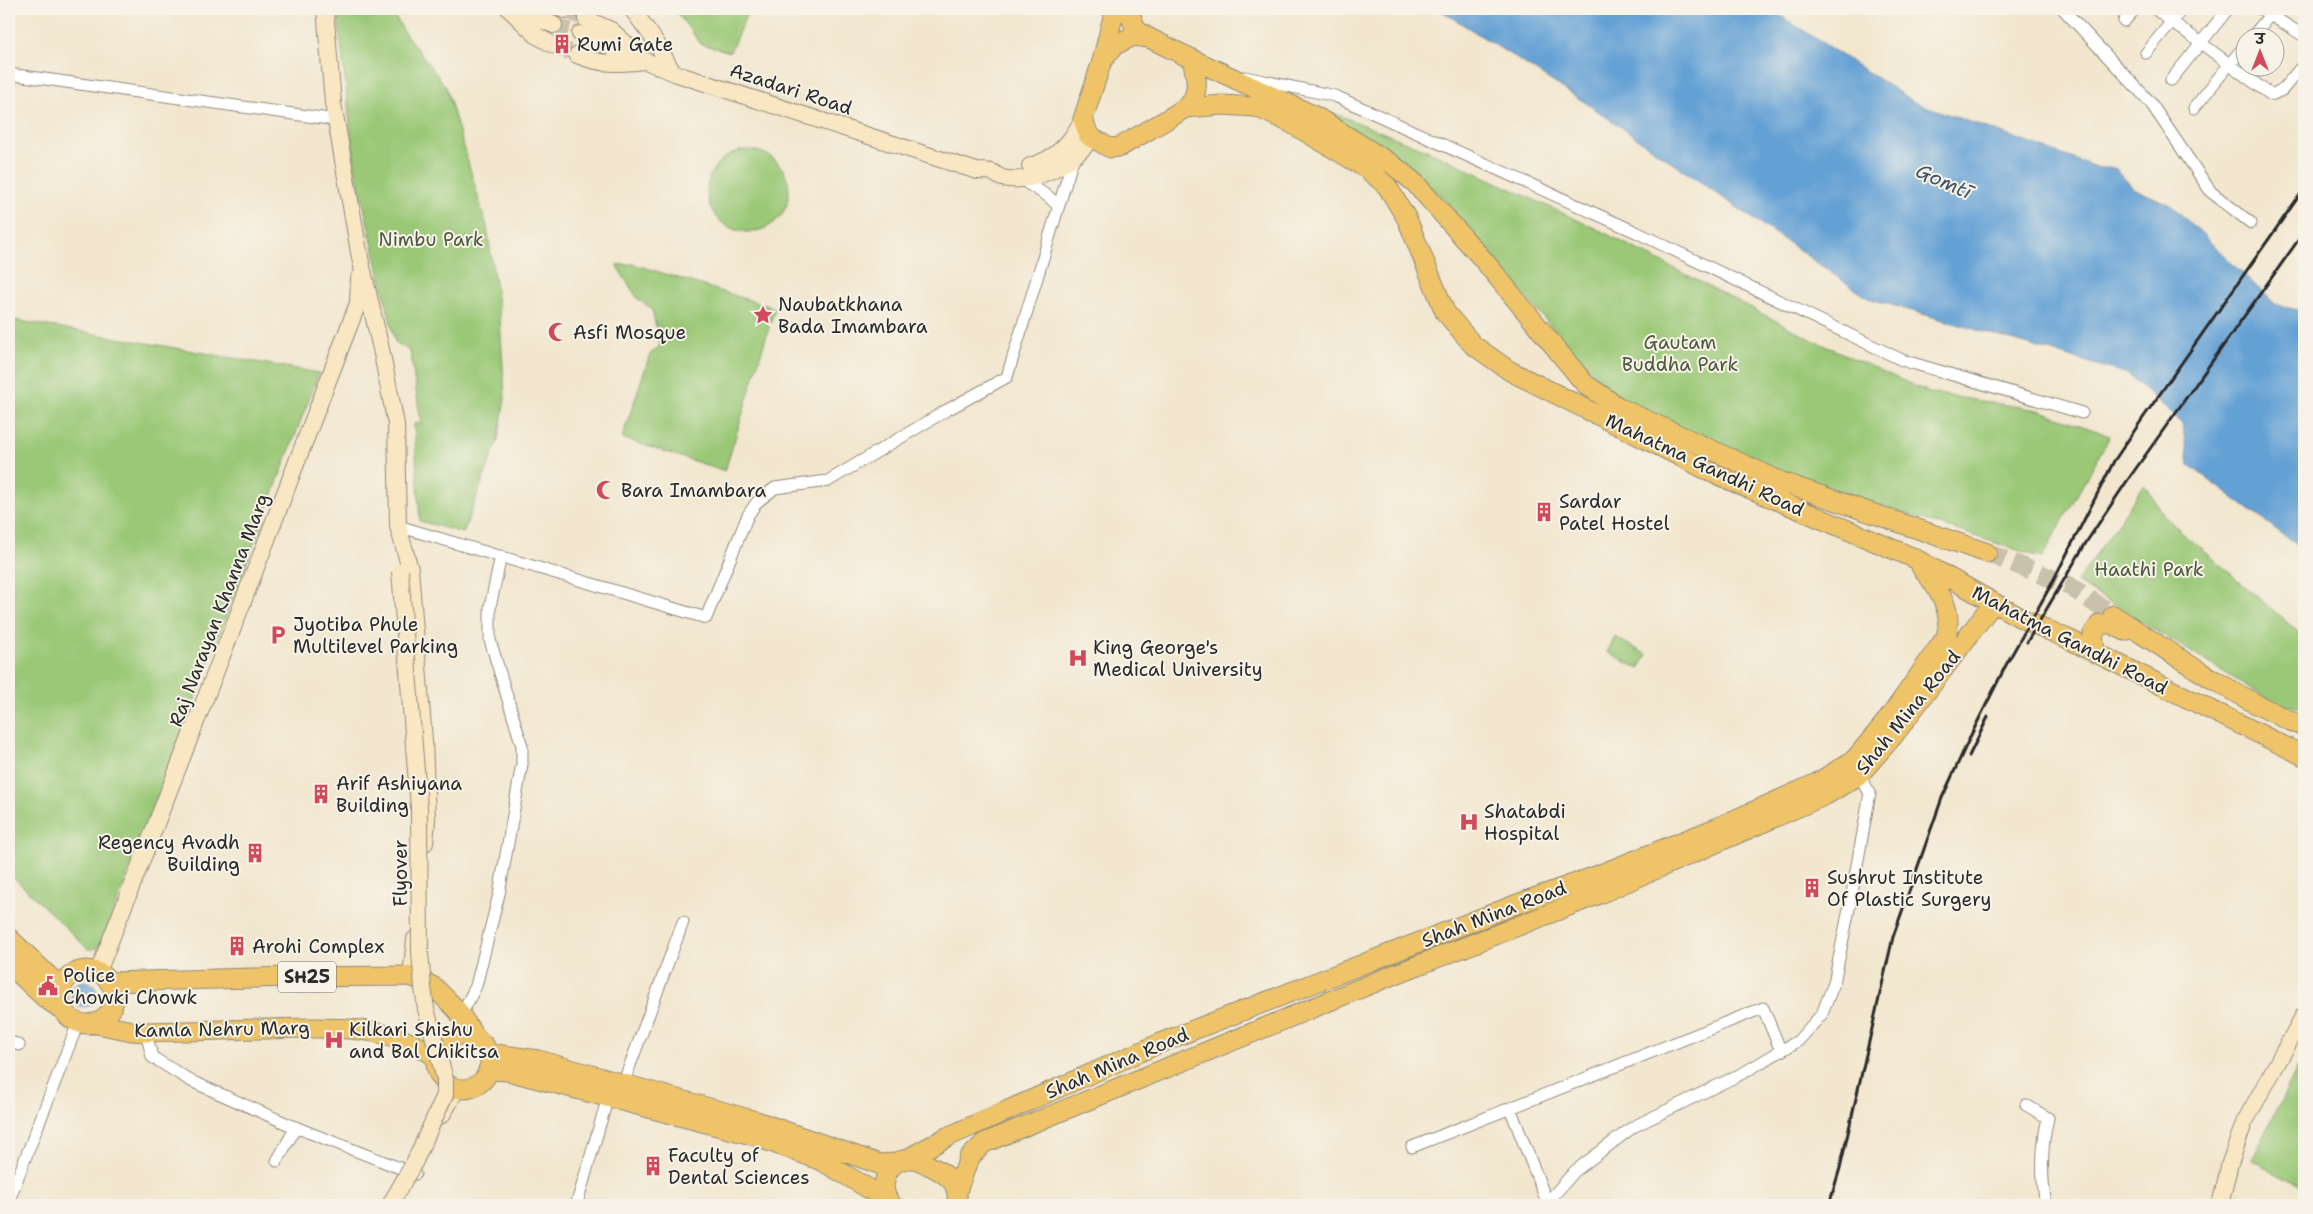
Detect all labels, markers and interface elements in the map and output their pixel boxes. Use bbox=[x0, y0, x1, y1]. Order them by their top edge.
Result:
north arrow bbox=[2236, 28, 2286, 78]
text: उ bbox=[2253, 30, 2266, 48]
place label: Rumi Gate bbox=[577, 32, 673, 57]
building icon: Rumi Gate bbox=[551, 33, 573, 55]
street label: Azadari Road bbox=[727, 57, 855, 121]
water label: Gomtī bbox=[1912, 157, 1979, 206]
park label: Nimbu Park bbox=[378, 227, 484, 252]
place label: Naubatkhana Bada Imambara bbox=[778, 292, 928, 339]
place icon: Naubatkhana Bada Imambara bbox=[752, 304, 774, 326]
place label: Asfi Mosque bbox=[573, 320, 686, 345]
mosque icon: Asfi Mosque bbox=[547, 321, 569, 343]
park label: Gautam Buddha Park bbox=[1622, 330, 1738, 377]
street label: Mahatma Gandhi Road bbox=[1602, 408, 1808, 522]
place label: Bara Imambara bbox=[621, 478, 766, 503]
mosque icon: Bara Imambara bbox=[595, 479, 617, 501]
place label: Sardar Patel Hostel bbox=[1559, 489, 1670, 536]
street label: Raj Narayan Khanna Marg bbox=[163, 490, 275, 730]
building icon: Sardar Patel Hostel bbox=[1533, 501, 1555, 523]
park label: Haathi Park bbox=[2094, 557, 2204, 582]
street label: Mahatma Gandhi Road bbox=[1968, 580, 2172, 700]
place label: Jyotiba Phule Multilevel Parking bbox=[293, 612, 458, 659]
parking icon: Jyotiba Phule Multilevel Parking bbox=[267, 624, 289, 646]
place label: King George's Medical University bbox=[1093, 635, 1263, 682]
street label: Shah Mina Road bbox=[1850, 645, 1966, 779]
hospital icon: King George's Medical University bbox=[1067, 647, 1089, 669]
place label: Arif Ashiyana Building bbox=[336, 771, 462, 818]
building icon: Arif Ashiyana Building bbox=[310, 783, 332, 805]
place label: Shatabdi Hospital bbox=[1484, 799, 1566, 846]
hospital icon: Shatabdi Hospital bbox=[1458, 811, 1480, 833]
place label: Regency Avadh Building bbox=[98, 830, 240, 877]
street label: Flyover bbox=[388, 840, 413, 906]
building icon: Regency Avadh Building bbox=[244, 842, 266, 864]
place label: Sushrut Institute Of Plastic Surgery bbox=[1827, 865, 1991, 912]
street label: Shah Mina Road bbox=[1418, 875, 1570, 953]
building icon: Sushrut Institute Of Plastic Surgery bbox=[1801, 877, 1823, 899]
place label: Arohi Complex bbox=[252, 934, 384, 959]
building icon: Arohi Complex bbox=[226, 935, 248, 957]
road number: SH25 bbox=[278, 962, 336, 992]
place label: Police Chowki Chowk bbox=[63, 963, 198, 1010]
public building icon: Police Chowki Chowk bbox=[37, 975, 59, 997]
street label: Kamla Nehru Marg bbox=[134, 1015, 310, 1043]
place label: Kilkari Shishu and Bal Chikitsa bbox=[349, 1017, 499, 1064]
street label: Shah Mina Road bbox=[1042, 1022, 1192, 1104]
hospital icon: Kilkari Shishu and Bal Chikitsa bbox=[323, 1029, 345, 1051]
place label: Faculty of Dental Sciences bbox=[668, 1143, 810, 1190]
building icon: Faculty of Dental Sciences bbox=[642, 1155, 664, 1177]

